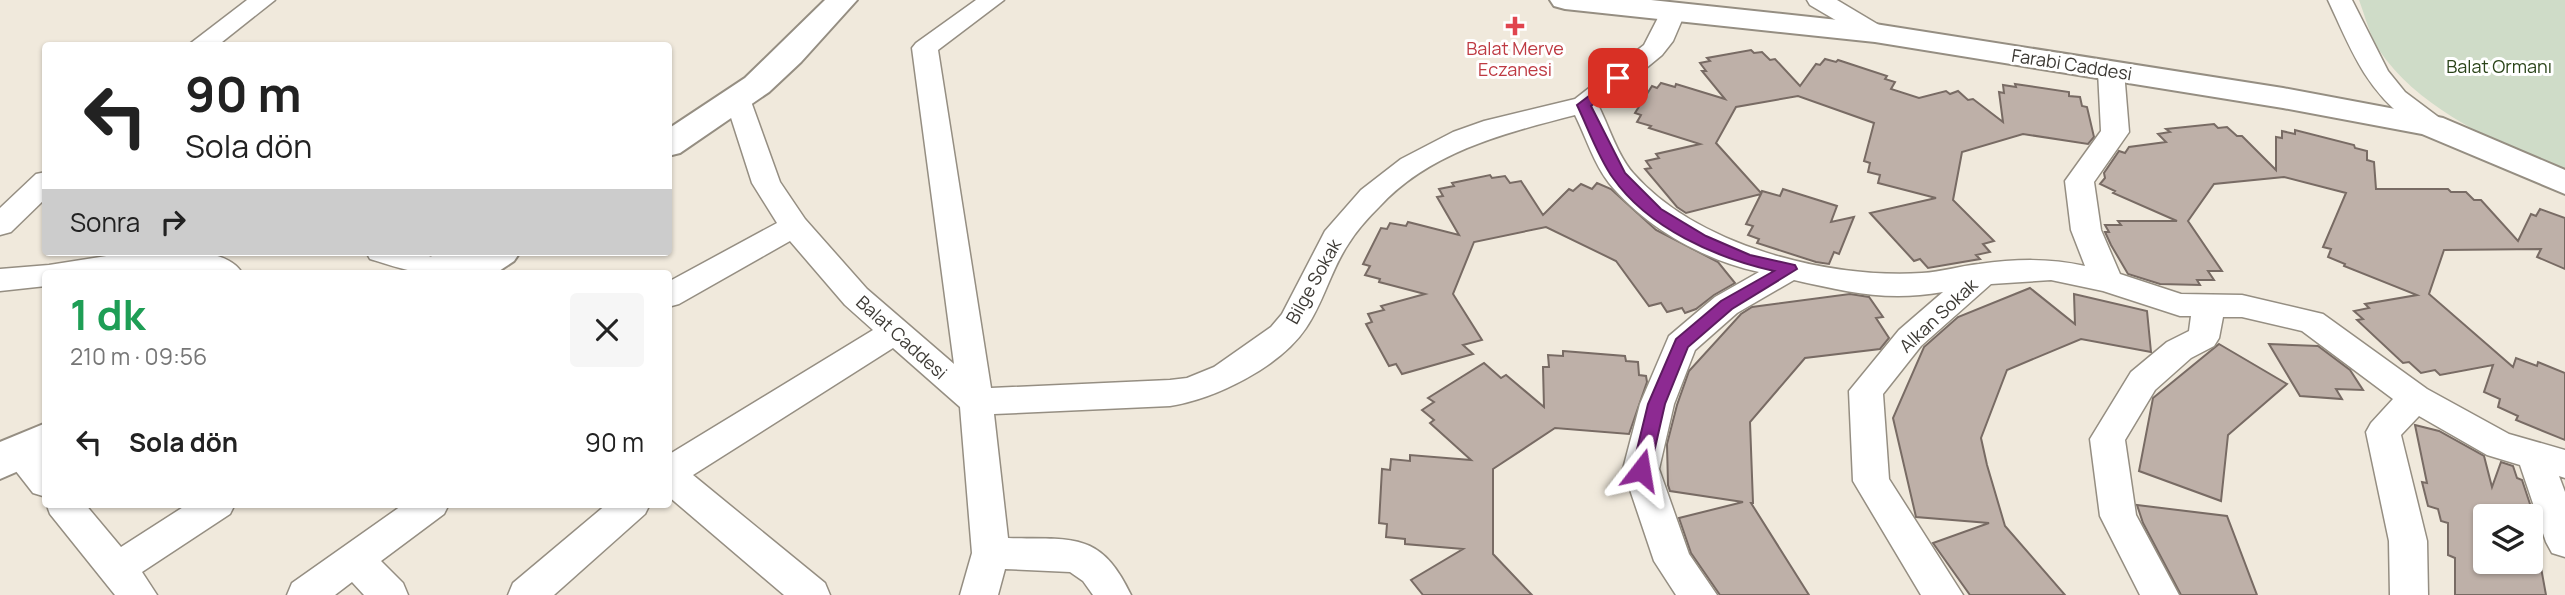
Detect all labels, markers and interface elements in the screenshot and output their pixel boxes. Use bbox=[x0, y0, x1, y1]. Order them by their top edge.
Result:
marker: Balat Merve Eczanesi bbox=[1507, 18, 1523, 34]
place label: Balat Merve Eczanesi bbox=[1466, 36, 1564, 81]
street label: Farabi Caddesi bbox=[2010, 43, 2134, 85]
pin bbox=[1588, 48, 1648, 108]
park label: Balat Ormanı bbox=[2446, 54, 2552, 78]
icon: arrive bbox=[1599, 59, 1637, 97]
text: 90 m bbox=[185, 60, 302, 127]
icon: left bbox=[70, 70, 161, 161]
text: Sola dön bbox=[185, 124, 312, 168]
icon: right bbox=[154, 203, 192, 241]
text: Sonra bbox=[70, 204, 140, 240]
street label: Bilge Sokak bbox=[1280, 233, 1347, 328]
street label: Alkan Sokak bbox=[1894, 272, 1983, 357]
text: 1 dk bbox=[70, 285, 145, 343]
street label: Balat Caddesi bbox=[851, 290, 953, 384]
button: close bbox=[570, 293, 644, 367]
text: 210 m · 09:56 bbox=[70, 340, 207, 372]
icon: left bbox=[70, 423, 108, 461]
text: Sola dön bbox=[129, 424, 238, 460]
text: 90 m bbox=[585, 424, 644, 460]
position arrow bbox=[1604, 433, 1678, 507]
map controls bbox=[2473, 504, 2543, 574]
button: layers bbox=[2473, 504, 2543, 574]

